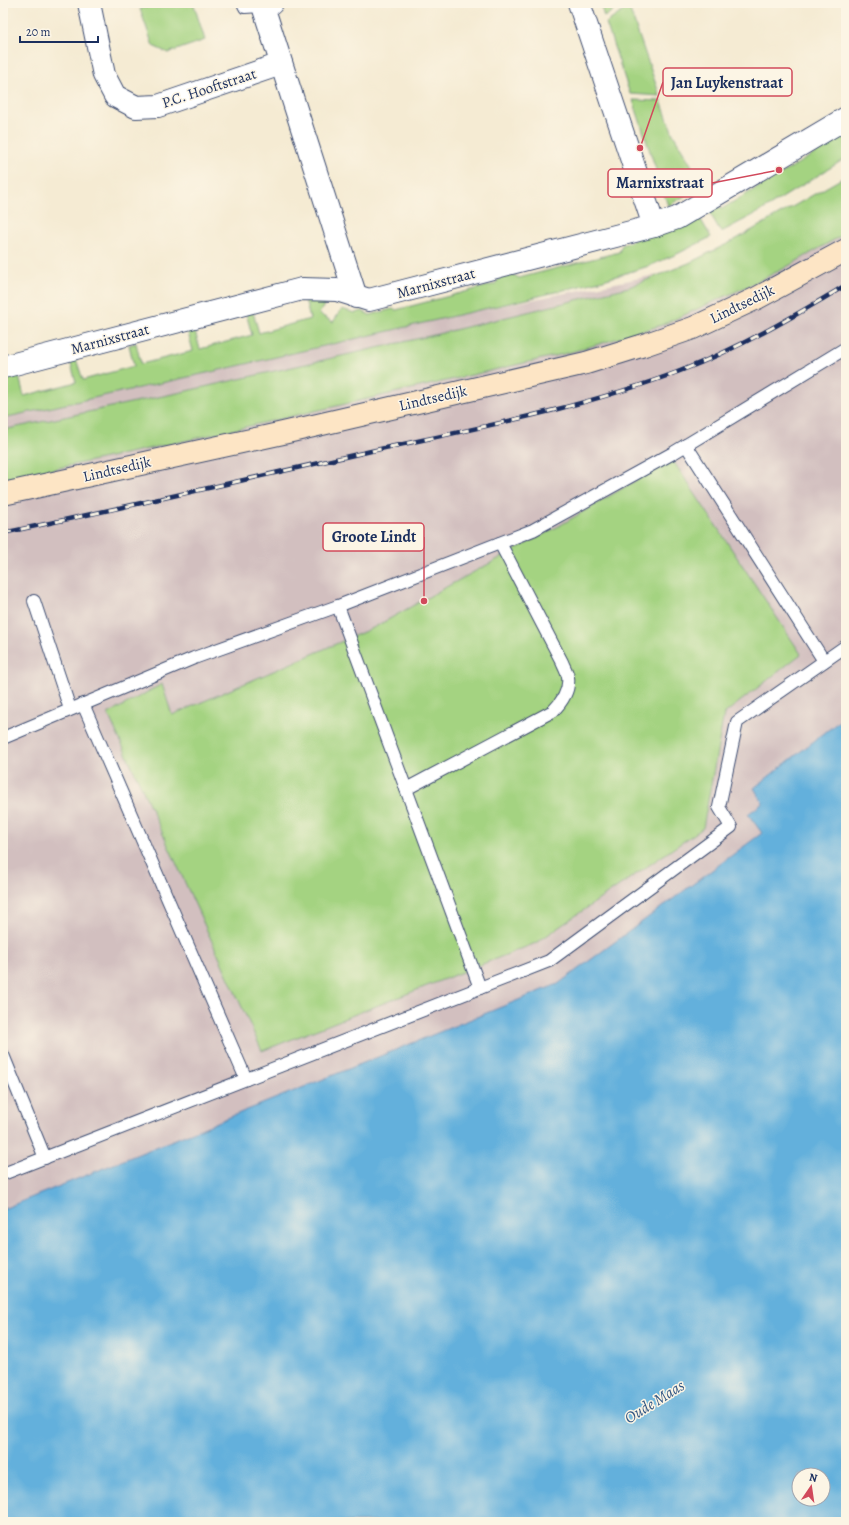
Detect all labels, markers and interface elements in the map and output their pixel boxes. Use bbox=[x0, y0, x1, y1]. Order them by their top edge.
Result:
scale bar bbox=[20, 18, 98, 44]
text: 20 m bbox=[26, 24, 50, 40]
street label: P.C. Hooftstraat bbox=[159, 63, 259, 113]
callout: Jan Luykenstraat bbox=[663, 68, 792, 96]
text: Jan Luykenstraat bbox=[671, 72, 784, 94]
callout: Marnixstraat bbox=[608, 169, 712, 197]
text: Marnixstraat bbox=[616, 172, 705, 194]
street label: Marnixstraat bbox=[395, 263, 477, 303]
street label: Lindtsedijk bbox=[706, 280, 778, 328]
street label: Marnixstraat bbox=[69, 319, 151, 359]
street label: Lindtsedijk bbox=[397, 380, 470, 416]
street label: Lindtsedijk bbox=[81, 451, 154, 487]
callout: Groote Lindt bbox=[323, 523, 424, 551]
text: Groote Lindt bbox=[332, 526, 417, 548]
water label: Oude Maas bbox=[620, 1374, 689, 1429]
north arrow bbox=[791, 1467, 831, 1507]
text: N bbox=[808, 1470, 819, 1486]

